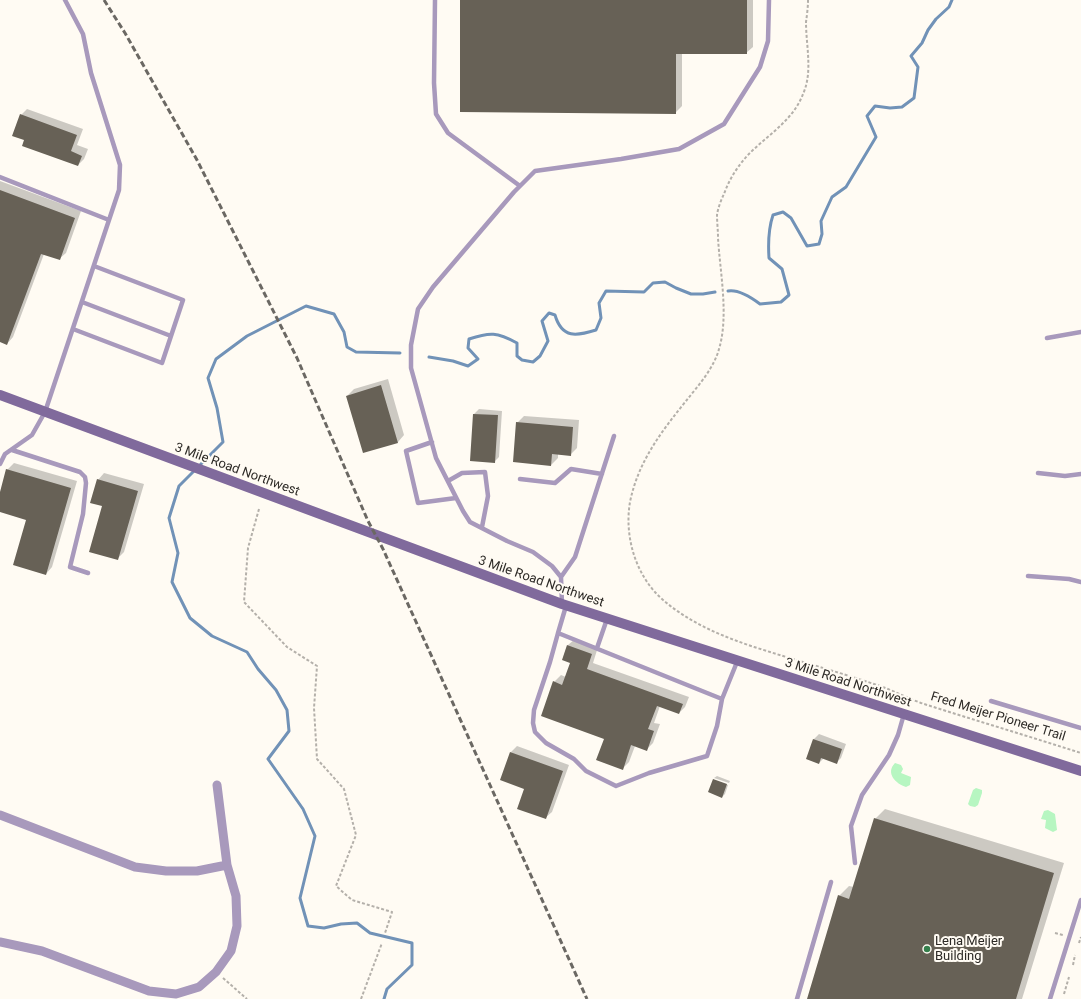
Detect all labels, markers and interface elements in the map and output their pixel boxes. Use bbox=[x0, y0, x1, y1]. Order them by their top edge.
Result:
street label: 3 Mile Road Northwest bbox=[172, 440, 302, 500]
street label: 3 Mile Road Northwest bbox=[476, 553, 606, 611]
street label: 3 Mile Road Northwest bbox=[783, 655, 913, 711]
street label: Fred Meijer Pioneer Trail bbox=[929, 689, 1067, 745]
place label: Lena Meijer Building bbox=[935, 934, 1002, 965]
marker: Lena Meijer Building bbox=[922, 944, 932, 954]

